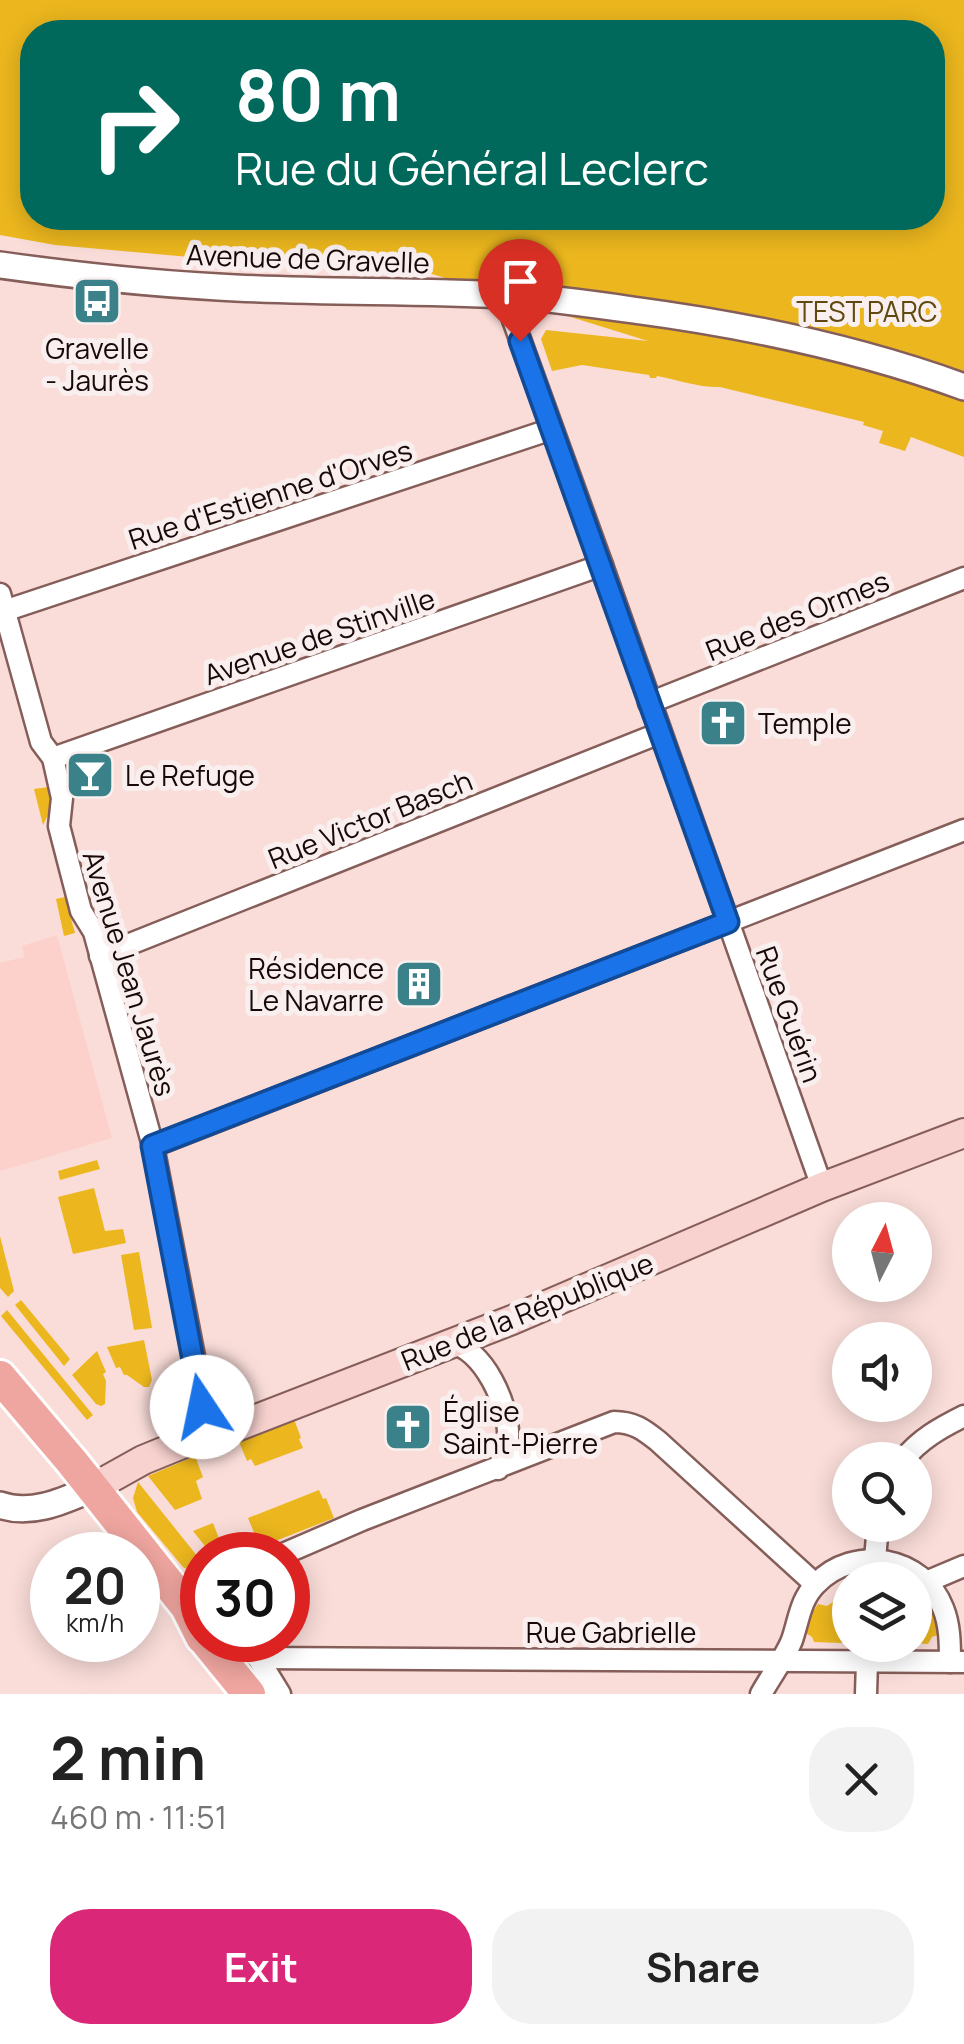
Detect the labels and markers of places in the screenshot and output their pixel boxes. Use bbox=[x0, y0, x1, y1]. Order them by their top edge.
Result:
pin bbox=[478, 239, 563, 342]
bus stop icon: Gravelle - Jaurès bbox=[71, 275, 123, 327]
place label: Gravelle - Jaurès bbox=[45, 329, 149, 399]
church icon: Temple bbox=[697, 697, 749, 749]
place label: Temple bbox=[758, 704, 852, 742]
bar icon: Le Refuge bbox=[64, 749, 116, 801]
place label: Le Refuge bbox=[125, 756, 255, 794]
place label: Résidence Le Navarre bbox=[248, 949, 384, 1019]
building icon: Résidence Le Navarre bbox=[393, 958, 445, 1010]
place label: Église Saint-Pierre bbox=[443, 1392, 598, 1462]
church icon: Église Saint-Pierre bbox=[382, 1401, 434, 1453]

